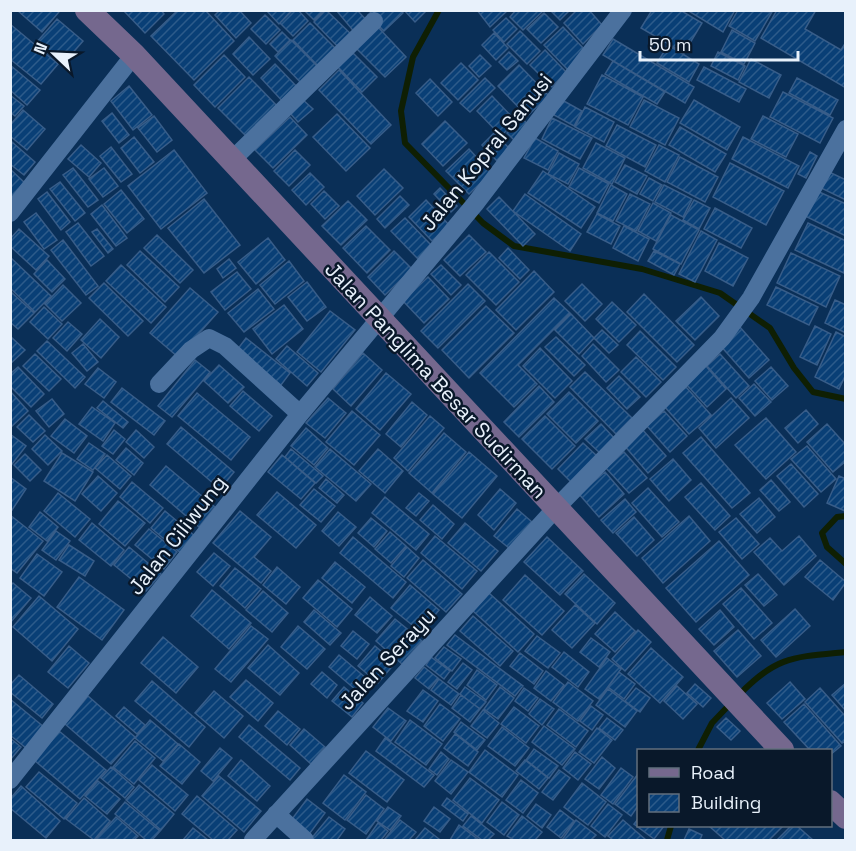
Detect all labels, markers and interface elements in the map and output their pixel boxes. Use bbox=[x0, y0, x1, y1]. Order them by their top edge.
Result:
north arrow bbox=[24, 24, 84, 84]
scale bar bbox=[640, 24, 798, 62]
text: 50 m bbox=[649, 33, 691, 56]
text: N bbox=[29, 39, 52, 57]
street label: Jalan Kopral Sanusi bbox=[414, 68, 558, 236]
street label: Jalan Panglima Besar Sudirman bbox=[319, 256, 553, 504]
street label: Jalan Ciliwung bbox=[122, 470, 232, 600]
street label: Jalan Serayu bbox=[333, 602, 441, 716]
legend bbox=[637, 749, 832, 827]
text: Road bbox=[691, 761, 735, 784]
text: Building bbox=[691, 791, 761, 814]

